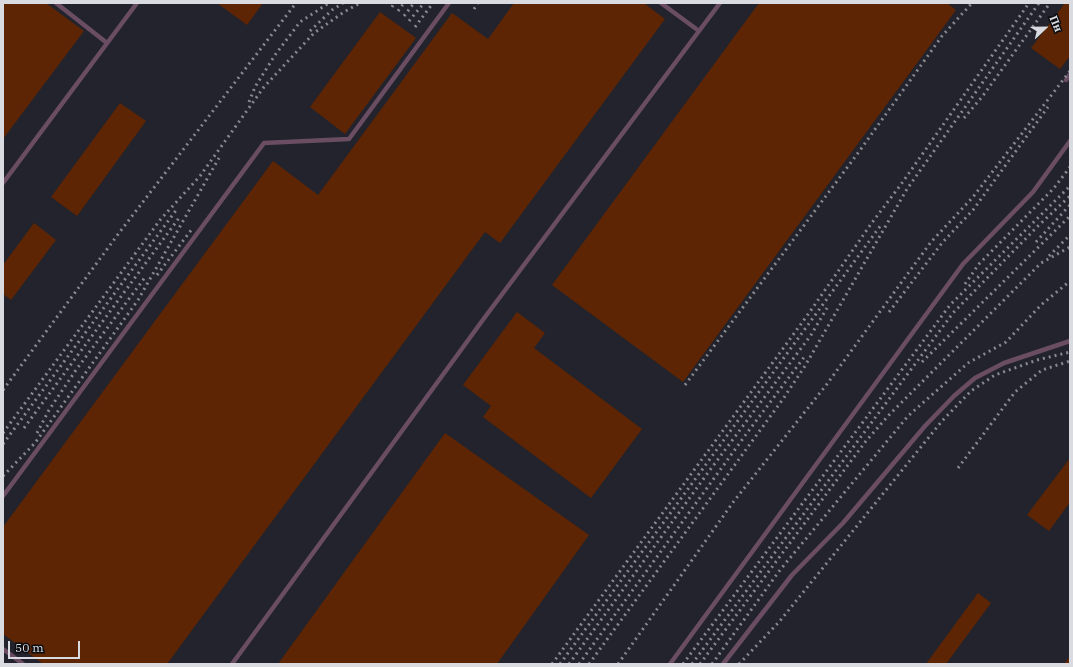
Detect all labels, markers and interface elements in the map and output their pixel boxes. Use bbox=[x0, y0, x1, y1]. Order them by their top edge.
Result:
north arrow bbox=[1025, 8, 1065, 48]
text: Пн bbox=[1047, 13, 1066, 34]
scale bar bbox=[10, 633, 82, 659]
text: 50 m bbox=[15, 640, 44, 655]

